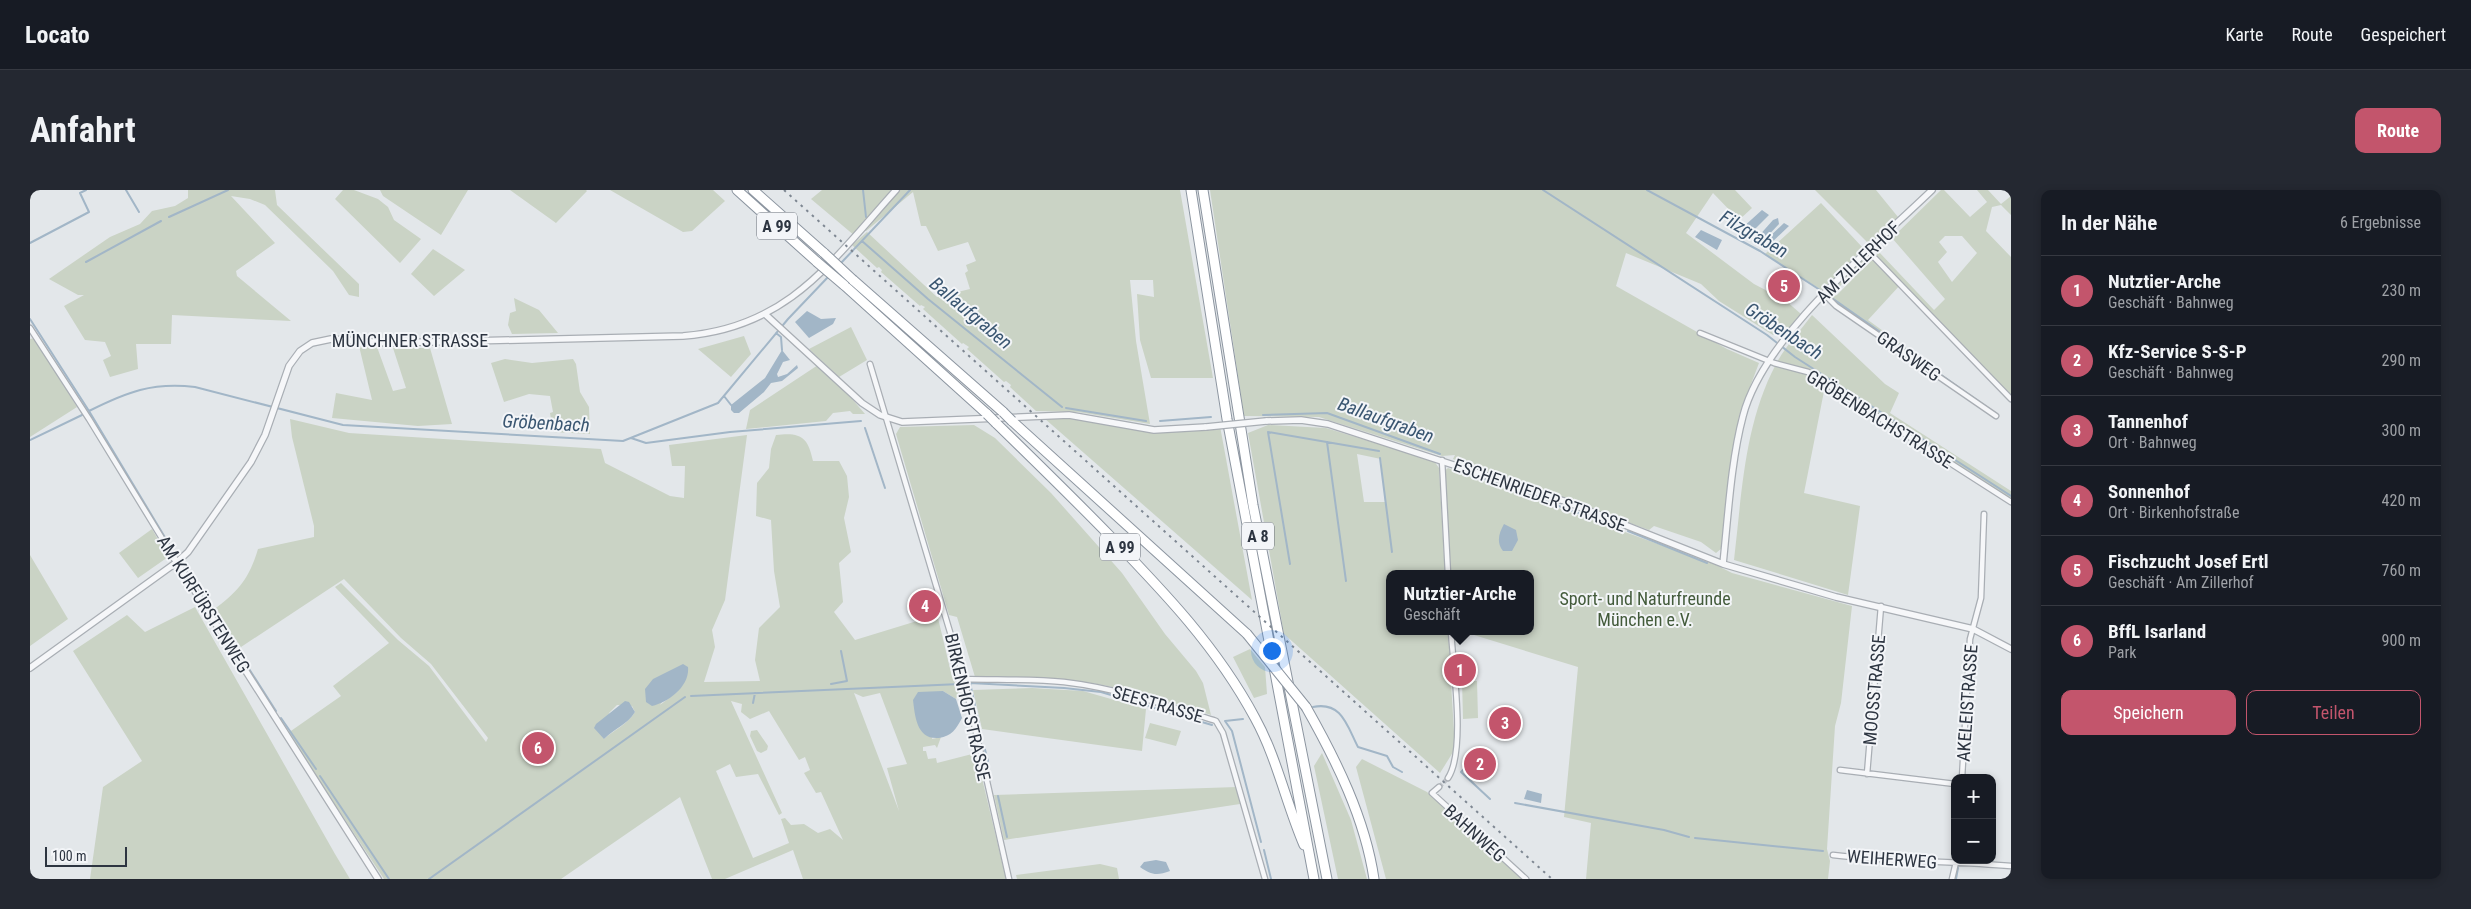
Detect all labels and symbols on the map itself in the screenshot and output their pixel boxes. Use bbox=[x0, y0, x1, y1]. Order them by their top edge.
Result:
water label: Filzgraben bbox=[1716, 205, 1792, 263]
road number: A 99 bbox=[757, 212, 797, 240]
street label: AM ZILLERHOF bbox=[1812, 217, 1904, 307]
pin: 5 bbox=[1768, 267, 1800, 305]
water label: Ballaufgraben bbox=[925, 272, 1017, 354]
water label: Gröbenbach bbox=[1741, 298, 1827, 364]
street label: GRASWEG bbox=[1873, 326, 1945, 386]
street label: MÜNCHNER STRASSE bbox=[332, 330, 488, 351]
street label: GRÖBENBACHSTRASSE bbox=[1803, 365, 1957, 473]
water label: Ballaufgraben bbox=[1335, 392, 1437, 448]
water label: Gröbenbach bbox=[502, 409, 590, 437]
street label: ESCHENRIEDER STRASSE bbox=[1451, 454, 1629, 536]
road number: A 8 bbox=[1242, 522, 1274, 550]
street label: AM KURFÜRSTENWEG bbox=[153, 531, 255, 677]
road number: A 99 bbox=[1100, 534, 1140, 561]
pin: 4 bbox=[909, 587, 941, 625]
park label: Sport- und Naturfreunde München e.V. bbox=[1559, 588, 1731, 630]
street label: BIRKENHOFSTRASSE bbox=[941, 631, 995, 783]
street label: MOOSSTRASSE bbox=[1859, 634, 1889, 746]
your location bbox=[1259, 638, 1285, 664]
street label: AKELEISTRASSE bbox=[1952, 644, 1982, 762]
pin: 1 bbox=[1444, 651, 1476, 689]
street label: SEESTRASSE bbox=[1110, 681, 1206, 727]
pin: 3 bbox=[1489, 704, 1521, 742]
pin: 6 bbox=[522, 729, 554, 767]
pin: 2 bbox=[1464, 745, 1496, 783]
street label: BAHNWEG bbox=[1440, 800, 1510, 866]
scale bar bbox=[45, 844, 128, 867]
street label: WEIHERWEG bbox=[1846, 845, 1938, 873]

